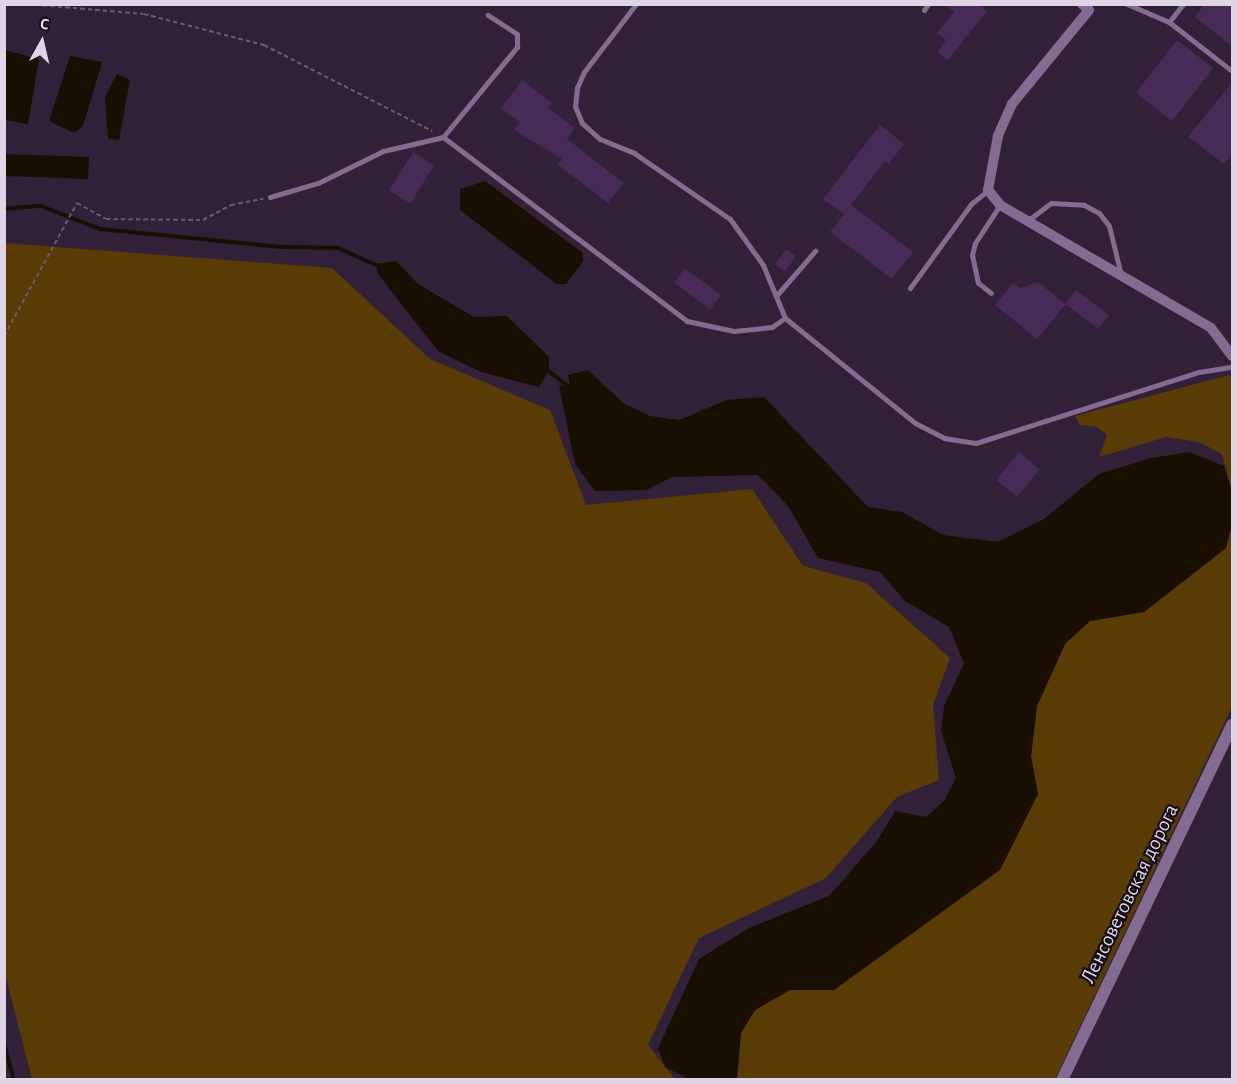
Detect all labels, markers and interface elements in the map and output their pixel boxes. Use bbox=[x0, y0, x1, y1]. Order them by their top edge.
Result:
north arrow bbox=[12, 12, 72, 72]
text: С bbox=[39, 16, 50, 33]
street label: Ленсоветовская дорога bbox=[1076, 800, 1184, 988]

